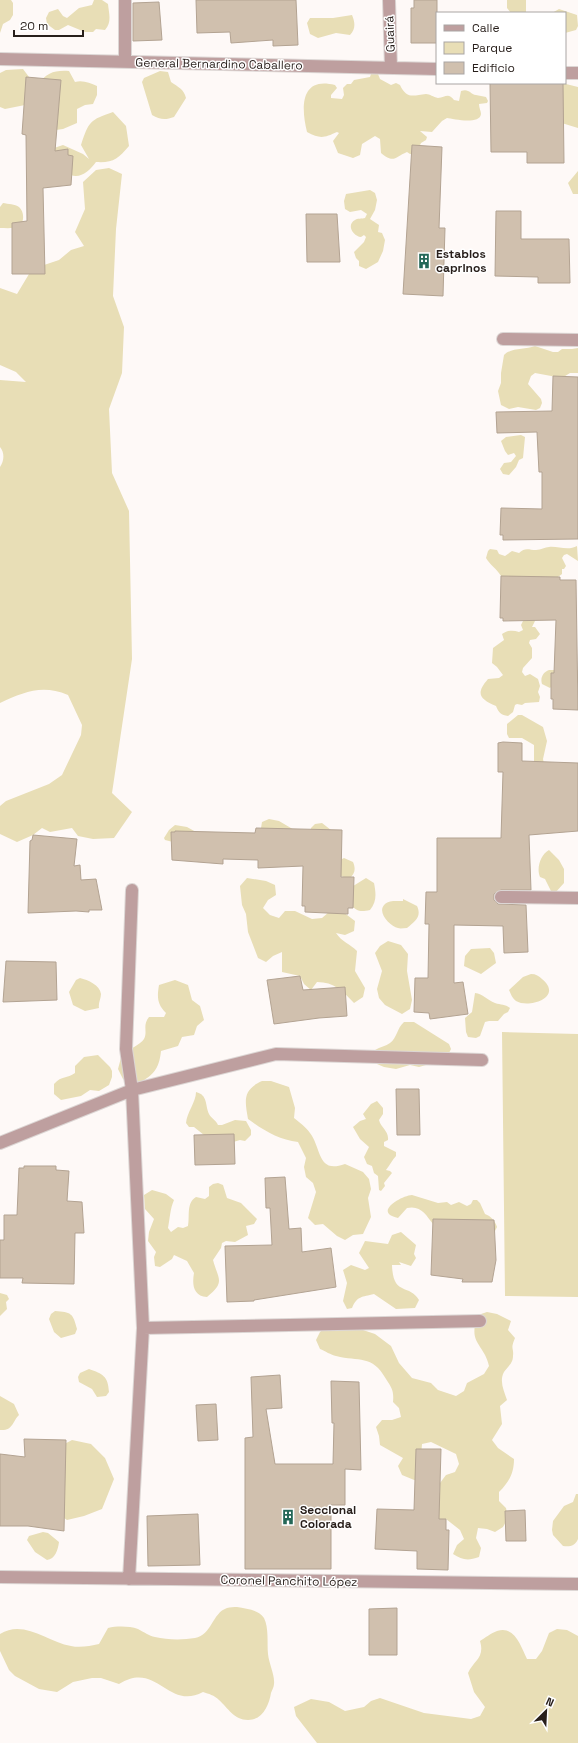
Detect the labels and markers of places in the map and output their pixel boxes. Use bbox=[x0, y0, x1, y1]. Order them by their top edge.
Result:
place label: Establos caprinos bbox=[436, 246, 487, 276]
building icon: Establos caprinos bbox=[415, 252, 433, 270]
place label: Seccional Colorada bbox=[300, 1502, 356, 1532]
building icon: Seccional Colorada bbox=[279, 1508, 297, 1526]

